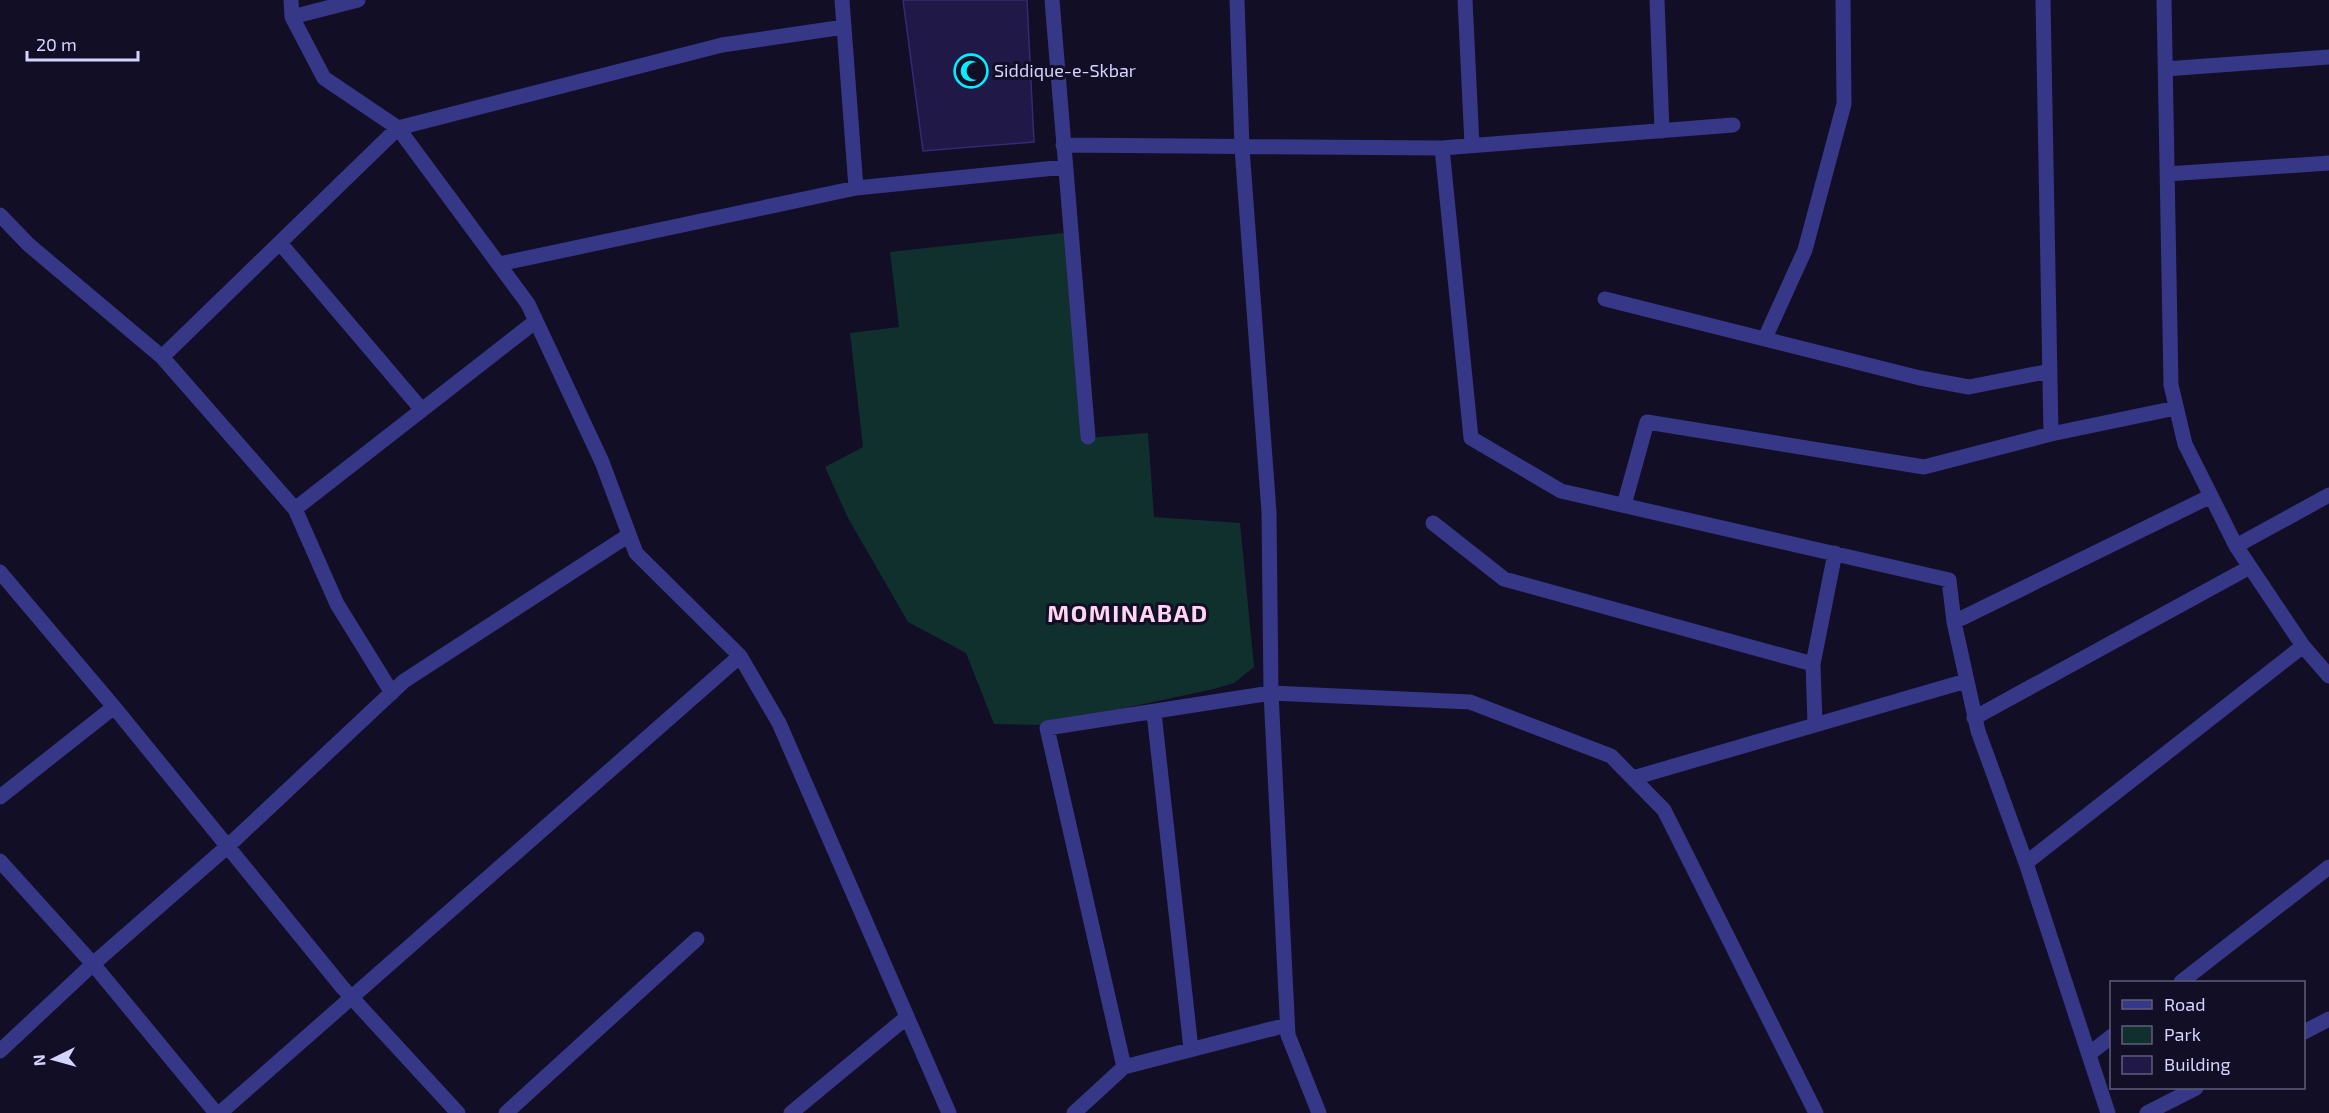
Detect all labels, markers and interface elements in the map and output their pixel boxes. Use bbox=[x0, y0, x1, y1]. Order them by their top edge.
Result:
scale bar bbox=[27, 24, 138, 62]
text: 20 m bbox=[36, 33, 77, 55]
mosque icon: Siddique-e-Skbar bbox=[953, 53, 989, 89]
place label: Siddique-e-Skbar bbox=[994, 59, 1136, 81]
district label: MOMINABAD bbox=[1047, 598, 1209, 627]
legend bbox=[2110, 981, 2305, 1089]
text: Road bbox=[2164, 993, 2205, 1015]
text: Park bbox=[2164, 1023, 2201, 1045]
north arrow bbox=[24, 1029, 84, 1089]
text: Building bbox=[2164, 1053, 2231, 1075]
text: N bbox=[29, 1054, 49, 1067]

